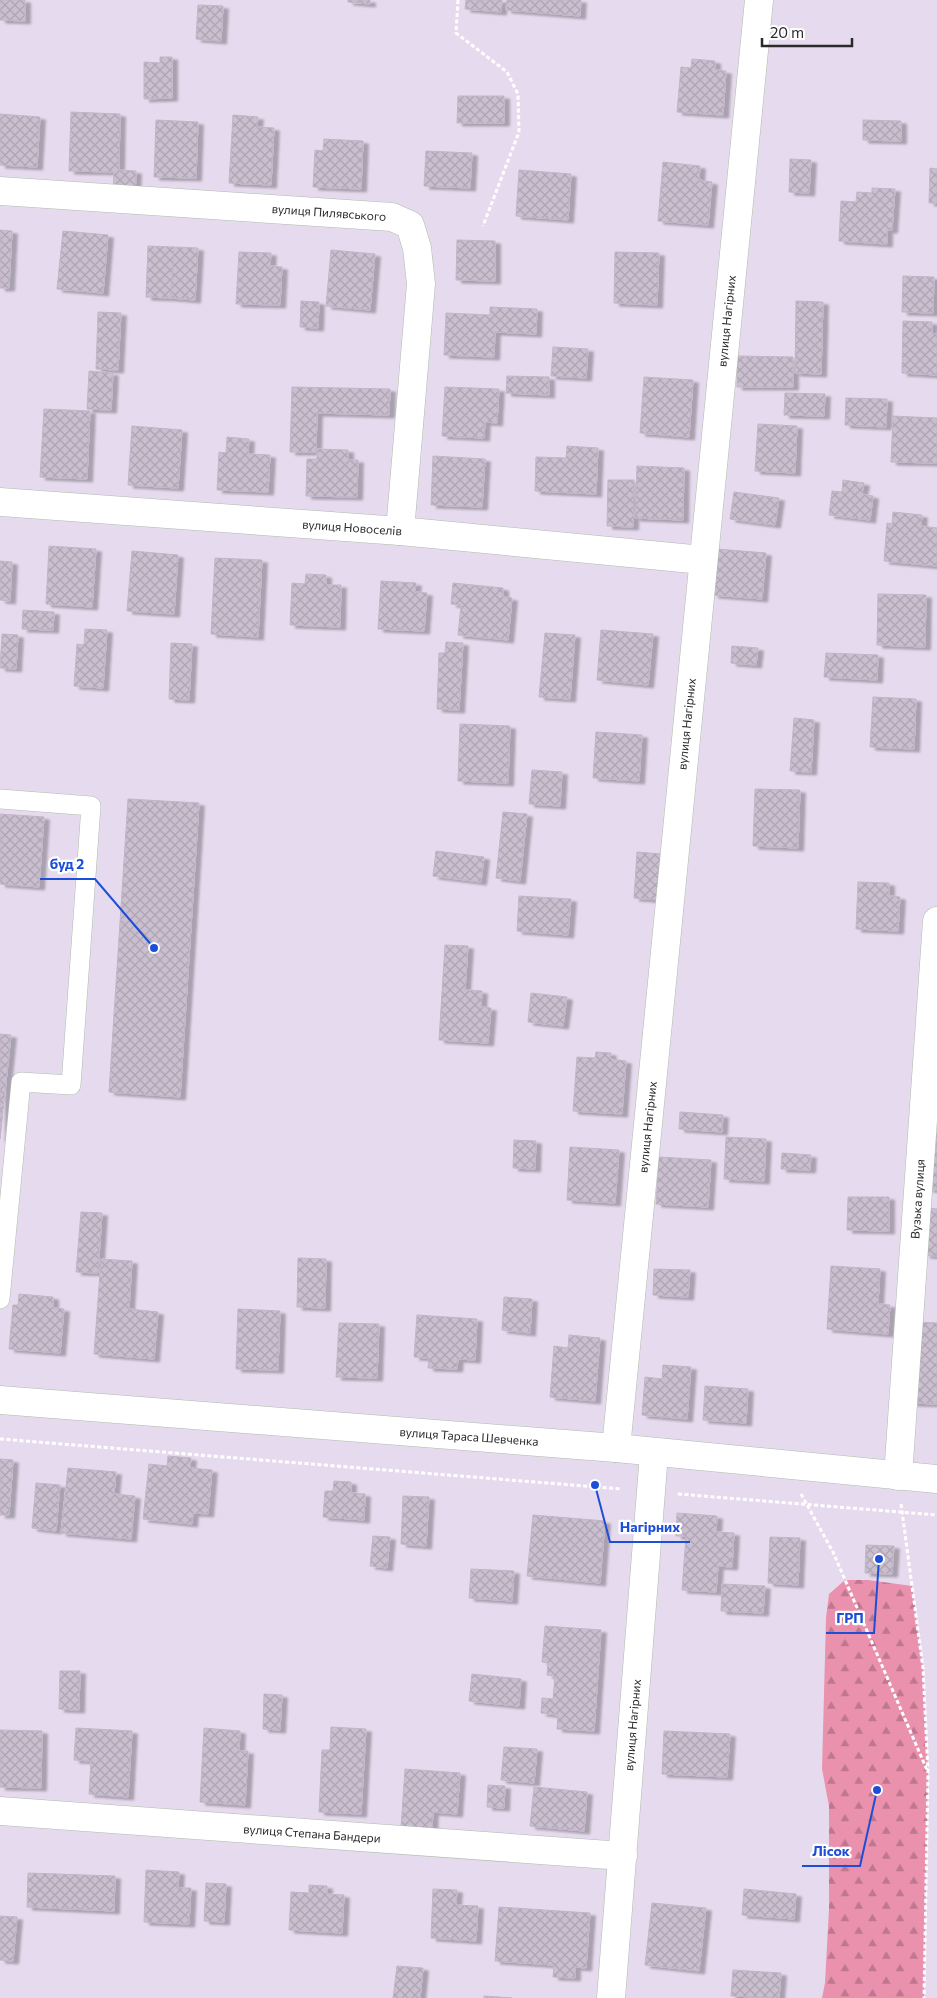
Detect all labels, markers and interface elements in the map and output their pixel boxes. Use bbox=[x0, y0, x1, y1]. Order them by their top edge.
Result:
scale bar bbox=[762, 15, 852, 47]
text: 20 m bbox=[770, 23, 804, 41]
street label: вулиця Пилявського bbox=[271, 201, 387, 223]
street label: вулиця Нагірних bbox=[714, 274, 738, 367]
street label: вулиця Новоселів bbox=[302, 517, 402, 537]
street label: вулиця Нагірних bbox=[674, 677, 698, 770]
callout: буд 2 bbox=[40, 850, 95, 879]
text: буд 2 bbox=[50, 855, 84, 872]
street label: вулиця Нагірних bbox=[635, 1080, 659, 1173]
street label: Вузька вулиця bbox=[907, 1159, 927, 1239]
street label: вулиця Тараса Шевченка bbox=[399, 1424, 539, 1448]
callout: Нагірних bbox=[610, 1513, 690, 1542]
text: Нагірних bbox=[620, 1518, 680, 1535]
callout: ГРП bbox=[826, 1604, 874, 1633]
text: ГРП bbox=[836, 1609, 864, 1626]
street label: вулиця Нагірних bbox=[621, 1678, 643, 1771]
street label: вулиця Степана Бандери bbox=[243, 1821, 381, 1845]
callout: Лісок bbox=[802, 1837, 860, 1866]
text: Лісок bbox=[812, 1842, 850, 1859]

